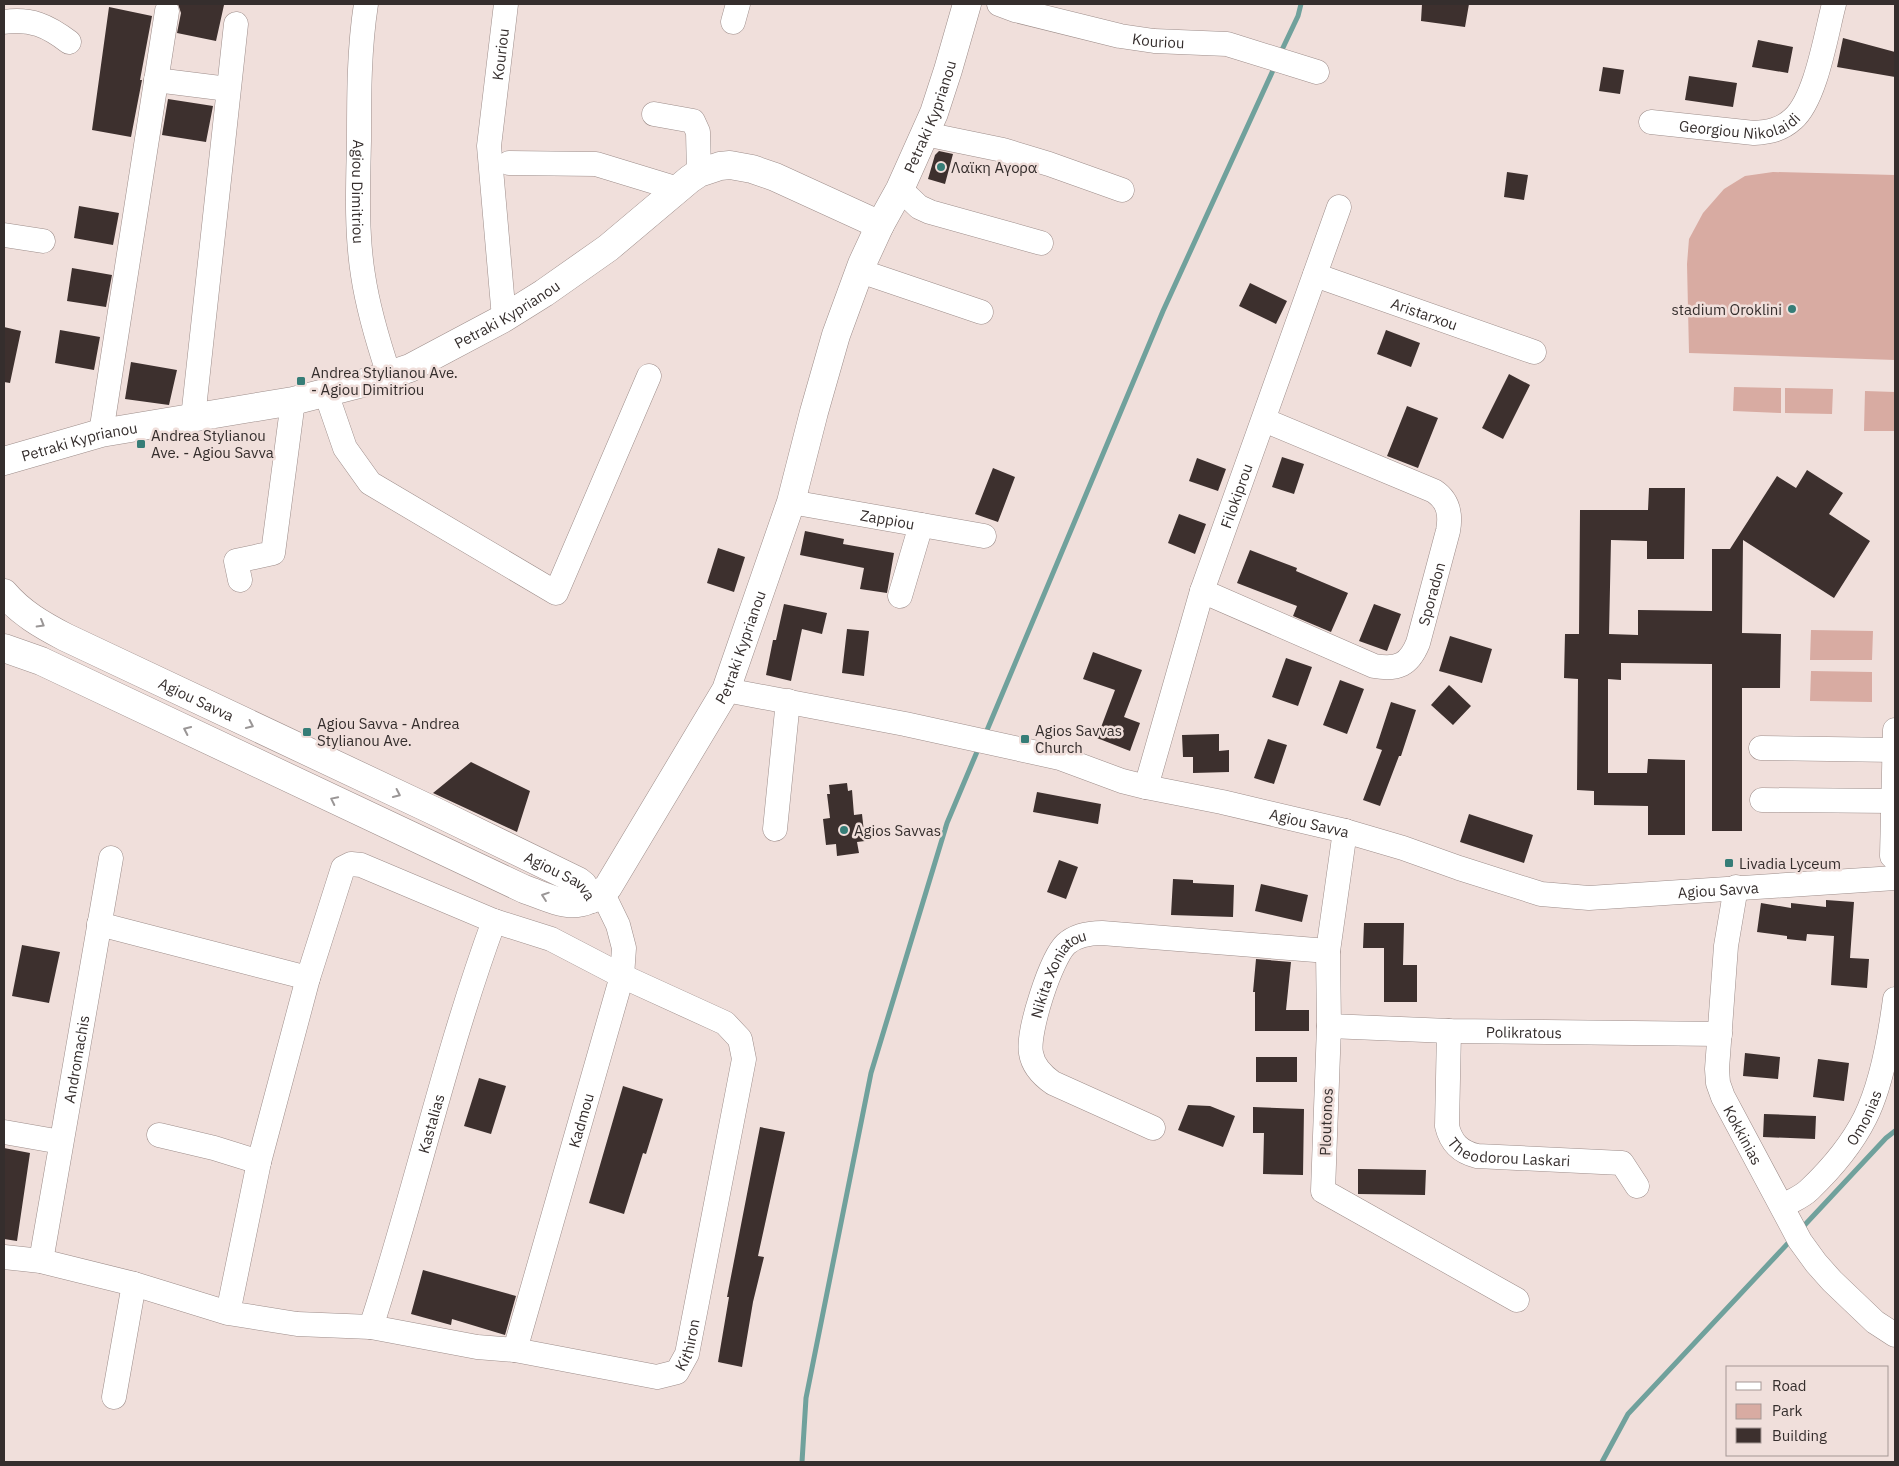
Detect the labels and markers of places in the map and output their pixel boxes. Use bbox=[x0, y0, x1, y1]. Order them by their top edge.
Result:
place label: Λαϊκη Αγορα bbox=[951, 158, 1038, 177]
marker: Λαϊκη Αγορα bbox=[935, 161, 947, 173]
place label: stadium Oroklini bbox=[1671, 300, 1782, 319]
marker: stadium Oroklini bbox=[1786, 303, 1798, 315]
place label: Andrea Stylianou Ave. - Agiou Dimitriou bbox=[311, 363, 458, 399]
marker: Andrea Stylianou Ave. - Agiou Dimitriou bbox=[295, 375, 307, 387]
place label: Andrea Stylianou Ave. - Agiou Savva bbox=[151, 426, 274, 462]
marker: Andrea Stylianou Ave. - Agiou Savva bbox=[135, 438, 147, 450]
place label: Agiou Savva - Andrea Stylianou Ave. bbox=[317, 714, 460, 750]
place label: Agios Savvas Church bbox=[1035, 721, 1122, 757]
marker: Agiou Savva - Andrea Stylianou Ave. bbox=[301, 726, 313, 738]
marker: Agios Savvas Church bbox=[1019, 733, 1031, 745]
place label: Agios Savvas bbox=[854, 821, 941, 840]
marker: Agios Savvas bbox=[838, 824, 850, 836]
place label: Livadia Lyceum bbox=[1739, 854, 1841, 873]
marker: Livadia Lyceum bbox=[1723, 857, 1735, 869]

